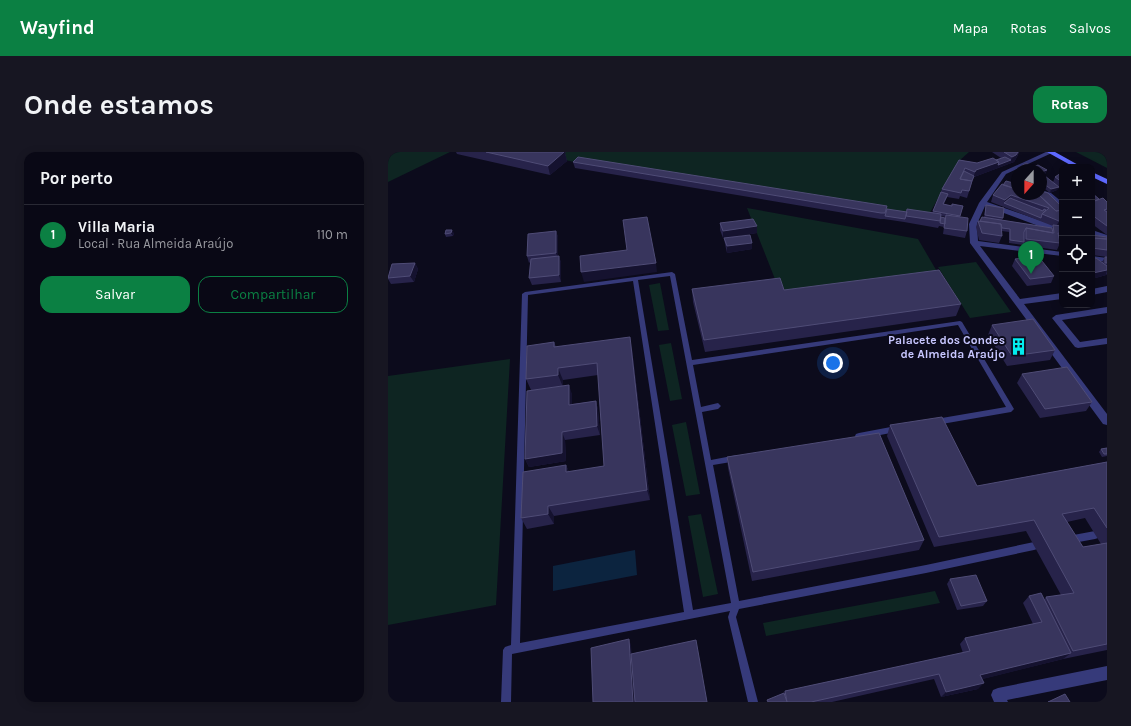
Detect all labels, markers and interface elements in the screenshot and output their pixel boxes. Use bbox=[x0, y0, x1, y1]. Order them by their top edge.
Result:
text: Wayfind bbox=[20, 17, 95, 39]
text: Mapa bbox=[953, 20, 988, 37]
text: Rotas bbox=[1010, 20, 1047, 37]
text: Salvos bbox=[1069, 20, 1111, 37]
button: Rotas bbox=[1033, 86, 1107, 123]
text: Onde estamos bbox=[24, 88, 214, 121]
north arrow bbox=[1011, 164, 1047, 200]
map controls bbox=[1059, 164, 1095, 308]
button: + bbox=[1059, 164, 1095, 200]
text: Por perto bbox=[40, 168, 113, 188]
button: − bbox=[1059, 200, 1095, 236]
text: Villa Maria bbox=[78, 218, 155, 236]
text: 1 bbox=[51, 227, 55, 242]
text: 110 m bbox=[316, 227, 348, 242]
text: Local · Rua Almeida Araújo bbox=[78, 236, 233, 251]
button: locate bbox=[1059, 236, 1095, 272]
pin: 1 bbox=[1018, 241, 1044, 274]
button: layers bbox=[1059, 272, 1095, 308]
button: Salvar bbox=[40, 276, 190, 313]
button: Compartilhar bbox=[198, 276, 348, 313]
place label: Palacete dos Condes de Almeida Araújo bbox=[888, 333, 1005, 361]
building icon: Palacete dos Condes de Almeida Araújo bbox=[1008, 337, 1028, 357]
your location bbox=[823, 353, 843, 373]

